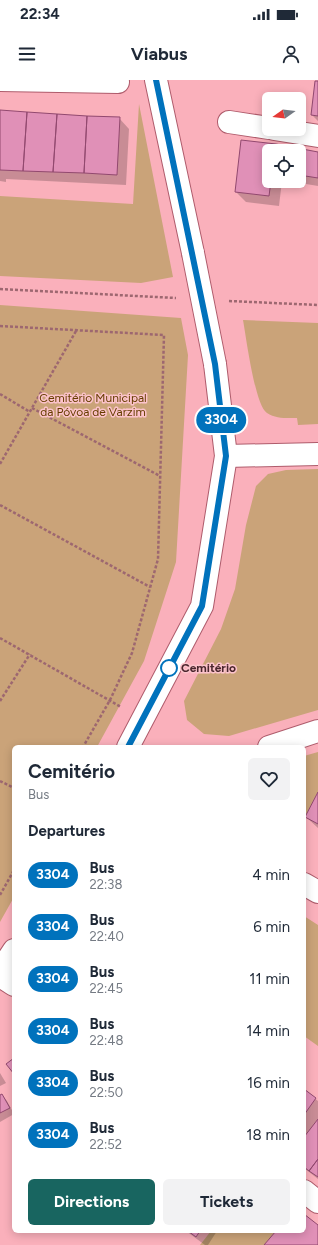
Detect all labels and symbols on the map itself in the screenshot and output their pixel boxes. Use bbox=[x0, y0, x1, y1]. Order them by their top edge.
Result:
north arrow bbox=[262, 92, 306, 136]
park label: Cemitério Municipal da Póvoa de Varzim bbox=[39, 391, 147, 419]
line badge: 3304 bbox=[193, 407, 249, 433]
marker: Cemitério bbox=[160, 659, 178, 677]
place label: Cemitério bbox=[181, 661, 236, 675]

